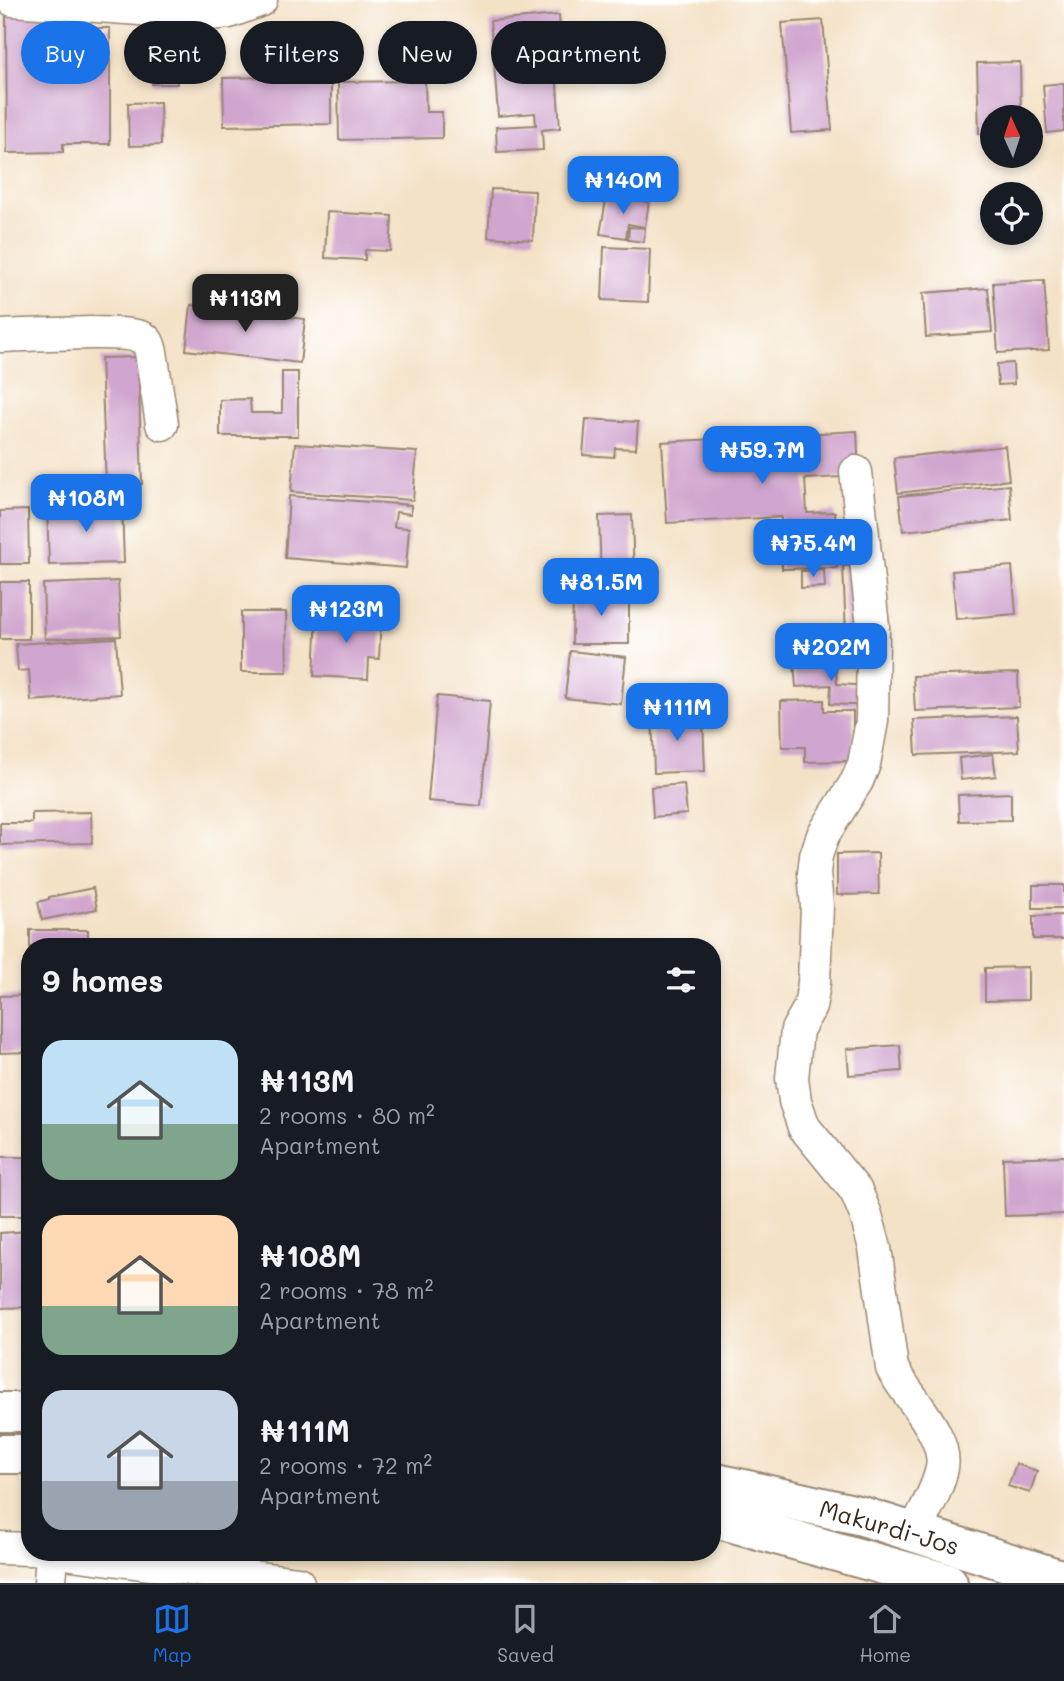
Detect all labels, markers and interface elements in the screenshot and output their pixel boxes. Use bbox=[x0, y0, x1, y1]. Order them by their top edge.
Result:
chip: Buy bbox=[21, 21, 110, 84]
chip: Rent bbox=[124, 21, 226, 84]
chip: Filters bbox=[240, 21, 364, 84]
chip: New bbox=[378, 21, 477, 84]
chip: Apartment bbox=[491, 21, 666, 84]
north arrow bbox=[980, 105, 1043, 168]
map controls bbox=[980, 105, 1043, 245]
pin: ₦140M bbox=[574, 156, 672, 216]
text: ₦140M bbox=[584, 164, 662, 194]
button: locate bbox=[980, 182, 1043, 245]
pin: ₦113M bbox=[196, 274, 294, 334]
text: ₦113M bbox=[208, 282, 282, 312]
pin: ₦59.7M bbox=[705, 426, 819, 486]
text: ₦59.7M bbox=[719, 434, 805, 464]
pin: ₦108M bbox=[37, 475, 135, 534]
text: ₦108M bbox=[47, 482, 125, 512]
pin: ₦75.4M bbox=[756, 520, 870, 579]
text: ₦75.4M bbox=[769, 527, 857, 557]
pin: ₦81.5M bbox=[544, 558, 658, 618]
text: ₦81.5M bbox=[559, 566, 643, 596]
pin: ₦123M bbox=[297, 586, 395, 645]
text: ₦123M bbox=[308, 593, 384, 623]
pin: ₦202M bbox=[782, 624, 880, 683]
text: ₦202M bbox=[791, 631, 871, 661]
pin: ₦111M bbox=[628, 684, 726, 743]
text: ₦111M bbox=[642, 691, 712, 721]
text: 9 homes bbox=[42, 960, 163, 1000]
icon: filters bbox=[662, 961, 700, 999]
text: ₦113M bbox=[259, 1060, 355, 1100]
icon: home bbox=[98, 1068, 182, 1152]
text: 2 rooms · 80 m² bbox=[259, 1100, 435, 1130]
text: Apartment bbox=[259, 1130, 381, 1160]
text: ₦108M bbox=[259, 1235, 361, 1275]
icon: home bbox=[98, 1243, 182, 1327]
text: 2 rooms · 78 m² bbox=[259, 1275, 433, 1305]
text: Apartment bbox=[259, 1305, 381, 1335]
text: ₦111M bbox=[259, 1410, 350, 1450]
icon: home bbox=[98, 1418, 182, 1502]
text: 2 rooms · 72 m² bbox=[259, 1450, 432, 1480]
text: Apartment bbox=[259, 1480, 381, 1510]
street label: Makurdi-Jos bbox=[816, 1492, 963, 1561]
tab: Map bbox=[153, 1600, 192, 1667]
tab: Saved bbox=[497, 1600, 554, 1667]
tab: Home bbox=[859, 1600, 911, 1667]

